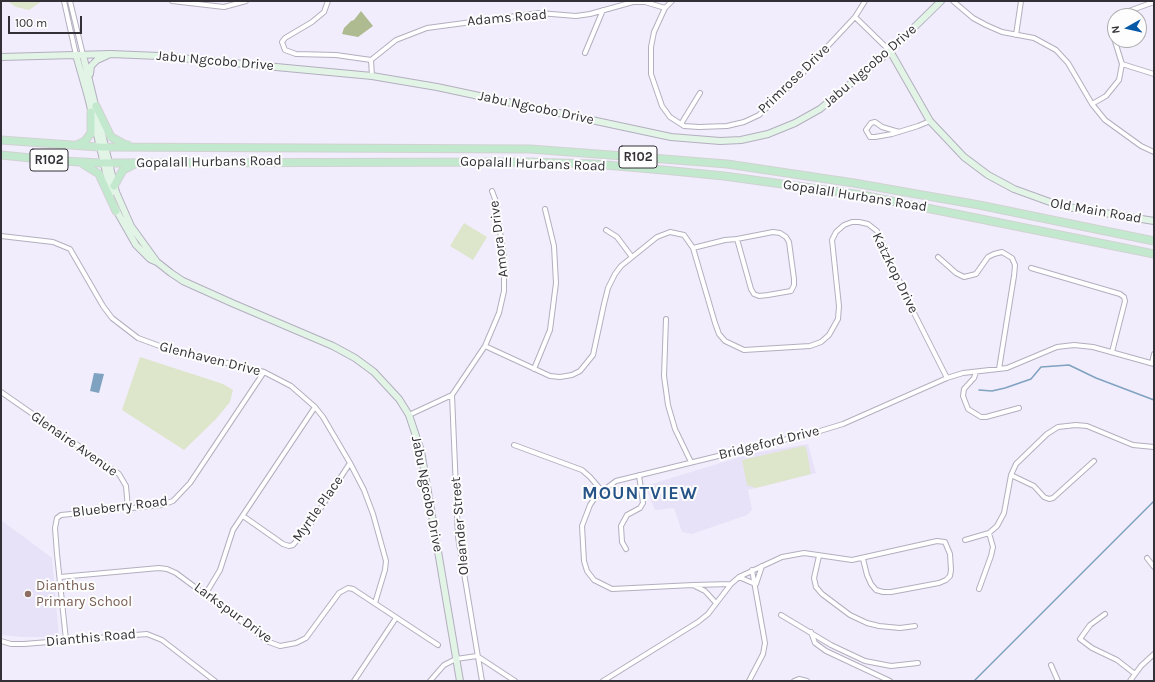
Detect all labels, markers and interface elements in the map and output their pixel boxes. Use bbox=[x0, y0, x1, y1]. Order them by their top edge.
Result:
street label: Adams Road bbox=[466, 6, 548, 30]
scale bar bbox=[10, 8, 84, 34]
north arrow bbox=[1107, 8, 1147, 48]
text: 100 m bbox=[15, 16, 47, 30]
street label: Jabu Ngcobo Drive bbox=[820, 21, 920, 111]
text: N bbox=[1109, 25, 1123, 34]
street label: Primrose Drive bbox=[755, 41, 833, 117]
street label: Jabu Ngcobo Drive bbox=[156, 47, 274, 75]
street label: Jabu Ngcobo Drive bbox=[477, 88, 595, 128]
road number: R102 bbox=[619, 146, 657, 168]
road number: R102 bbox=[30, 149, 68, 171]
street label: Gopalall Hurbans Road bbox=[136, 152, 282, 172]
street label: Gopalall Hurbans Road bbox=[460, 153, 606, 175]
street label: Gopalall Hurbans Road bbox=[782, 176, 928, 216]
street label: Old Main Road bbox=[1049, 195, 1143, 227]
street label: Amora Drive bbox=[486, 199, 512, 279]
street label: Katzkop Drive bbox=[868, 230, 922, 316]
street label: Glenhaven Drive bbox=[158, 338, 262, 380]
street label: Glenaire Avenue bbox=[27, 408, 121, 480]
street label: Bridgeford Drive bbox=[717, 422, 821, 464]
street label: Jabu Ngcobo Drive bbox=[408, 435, 446, 553]
street label: Myrtle Place bbox=[289, 473, 347, 545]
street label: Oleander Street bbox=[447, 476, 473, 576]
district label: MOUNTVIEW bbox=[582, 483, 698, 505]
street label: Blueberry Road bbox=[71, 493, 169, 521]
place label: Dianthus Primary School bbox=[36, 578, 132, 610]
street label: Larkspur Drive bbox=[191, 579, 275, 647]
marker: Dianthus Primary School bbox=[23, 589, 33, 599]
street label: Dianthis Road bbox=[45, 626, 137, 650]

